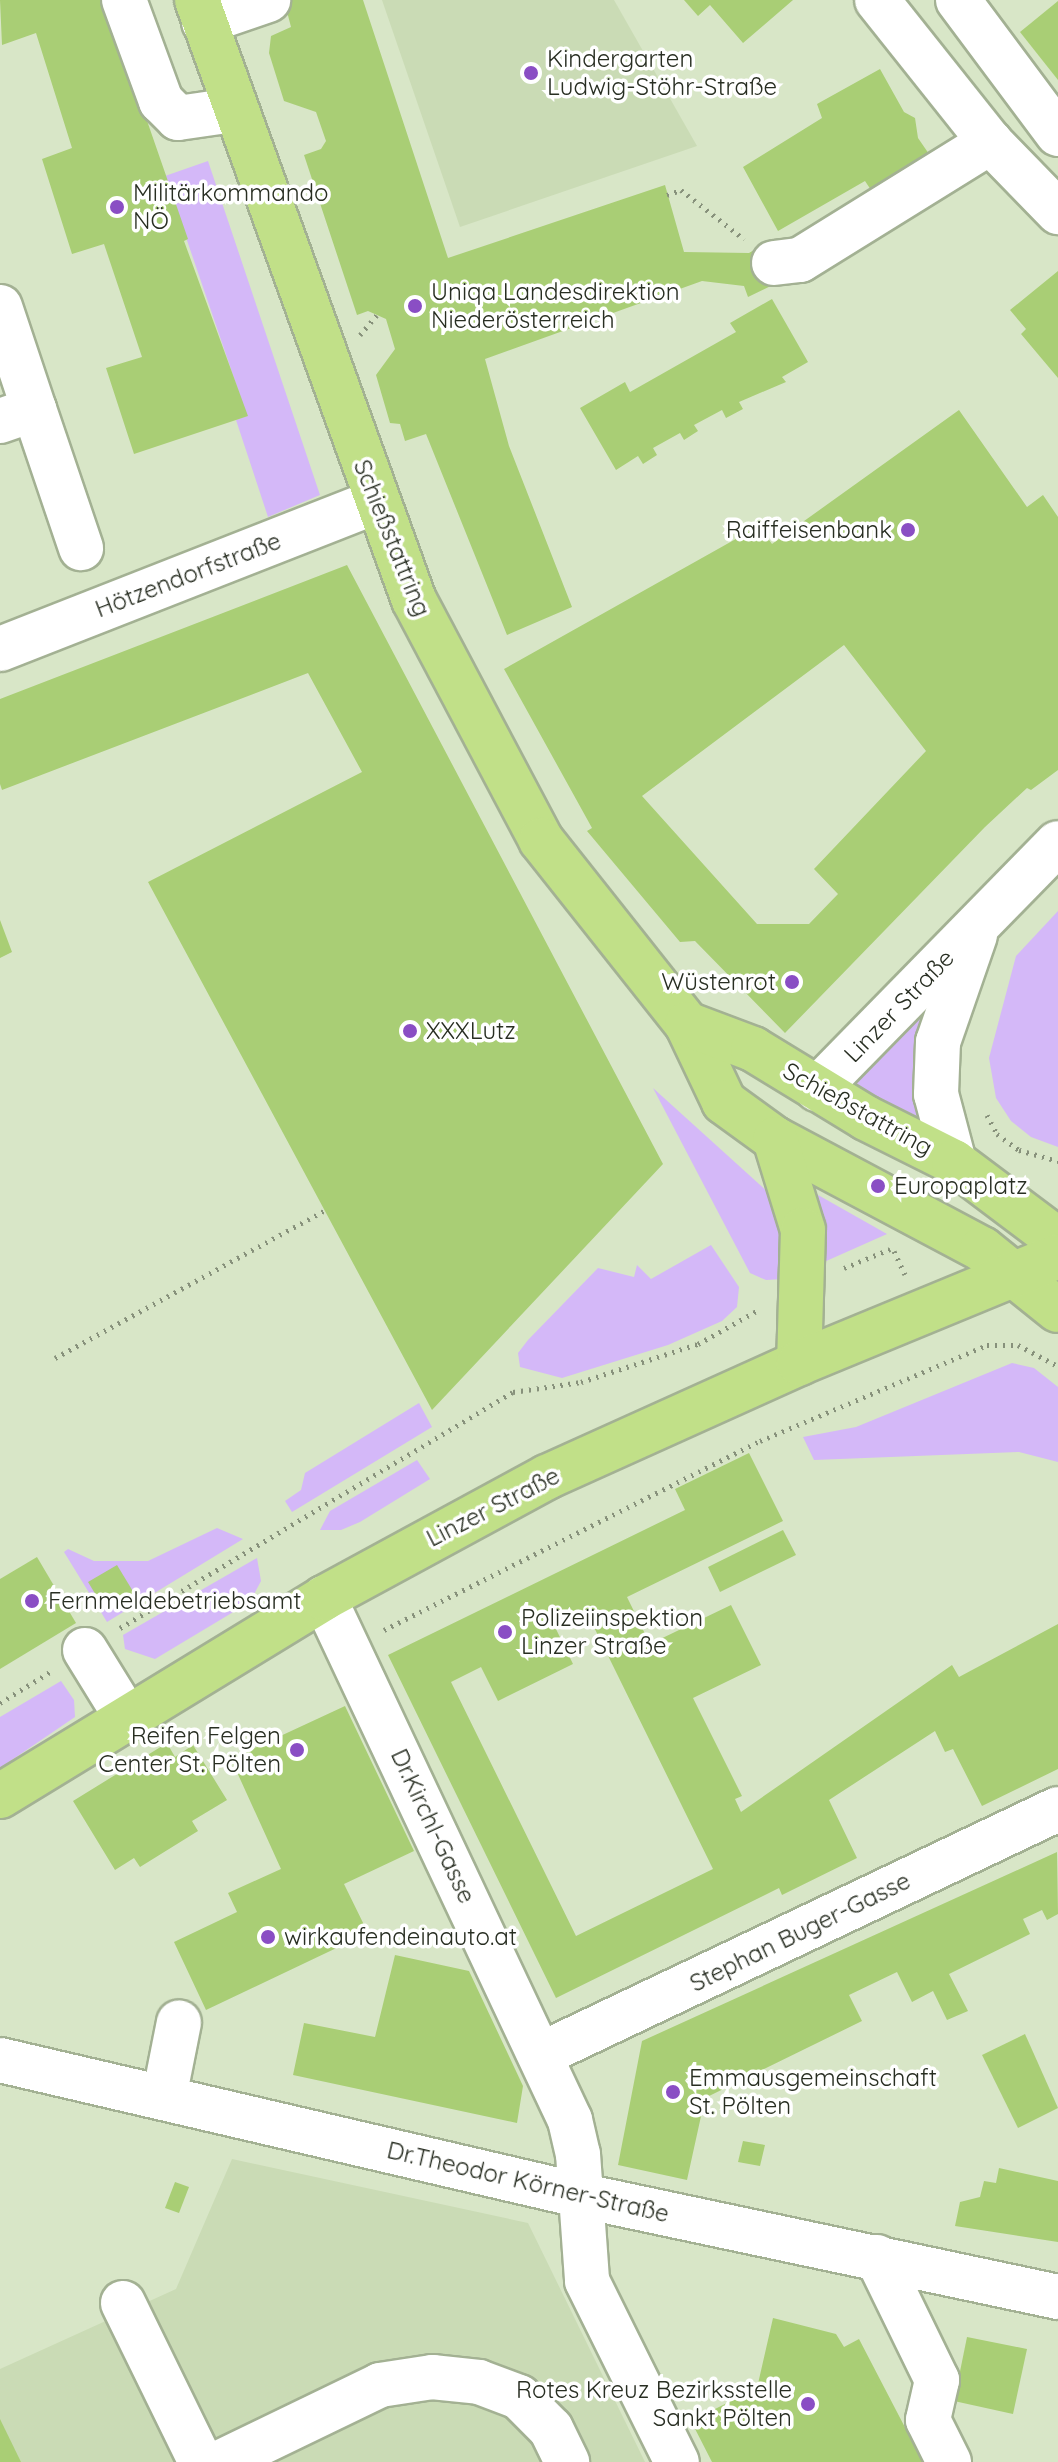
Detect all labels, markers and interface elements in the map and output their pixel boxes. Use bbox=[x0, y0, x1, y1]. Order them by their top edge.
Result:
place label: Kindergarten Ludwig-Stöhr-Straße bbox=[547, 45, 777, 101]
marker: Kindergarten Ludwig-Stöhr-Straße bbox=[522, 64, 540, 82]
place label: Militärkommando NÖ bbox=[133, 179, 329, 235]
marker: Militärkommando NÖ bbox=[108, 198, 126, 216]
place label: Uniqa Landesdirektion Niederösterreich bbox=[431, 278, 680, 334]
marker: Uniqa Landesdirektion Niederösterreich bbox=[406, 297, 424, 315]
street label: Schießstattring bbox=[348, 456, 436, 620]
place label: Raiffeisenbank bbox=[726, 516, 892, 544]
marker: Raiffeisenbank bbox=[899, 521, 917, 539]
street label: Hötzendorfstraße bbox=[91, 526, 285, 624]
street label: Linzer Straße bbox=[838, 944, 960, 1068]
place label: Wüstenrot bbox=[661, 968, 776, 996]
marker: Wüstenrot bbox=[783, 973, 801, 991]
place label: XXXLutz bbox=[426, 1017, 516, 1045]
marker: XXXLutz bbox=[401, 1022, 419, 1040]
street label: Schießstattring bbox=[778, 1056, 938, 1162]
place label: Europaplatz bbox=[894, 1172, 1028, 1200]
marker: Europaplatz bbox=[869, 1177, 887, 1195]
street label: Linzer Straße bbox=[422, 1461, 564, 1553]
place label: Fernmeldebetriebsamt bbox=[48, 1587, 301, 1615]
marker: Fernmeldebetriebsamt bbox=[23, 1592, 41, 1610]
place label: Polizeiinspektion Linzer Straße bbox=[521, 1604, 703, 1660]
marker: Polizeiinspektion Linzer Straße bbox=[496, 1623, 514, 1641]
place label: Reifen Felgen Center St. Pölten bbox=[98, 1722, 281, 1778]
marker: Reifen Felgen Center St. Pölten bbox=[288, 1741, 306, 1759]
street label: Dr.Kirchl-Gasse bbox=[385, 1744, 481, 1908]
street label: Stephan Buger-Gasse bbox=[685, 1866, 915, 1998]
place label: wirkaufendeinauto.at bbox=[284, 1923, 517, 1951]
marker: wirkaufendeinauto.at bbox=[259, 1928, 277, 1946]
place label: Emmausgemeinschaft St. Pölten bbox=[689, 2064, 937, 2120]
marker: Emmausgemeinschaft St. Pölten bbox=[664, 2083, 682, 2101]
street label: Dr.Theodor Körner-Straße bbox=[384, 2136, 672, 2228]
place label: Rotes Kreuz Bezirksstelle Sankt Pölten bbox=[516, 2376, 792, 2432]
marker: Rotes Kreuz Bezirksstelle Sankt Pölten bbox=[799, 2395, 817, 2413]

